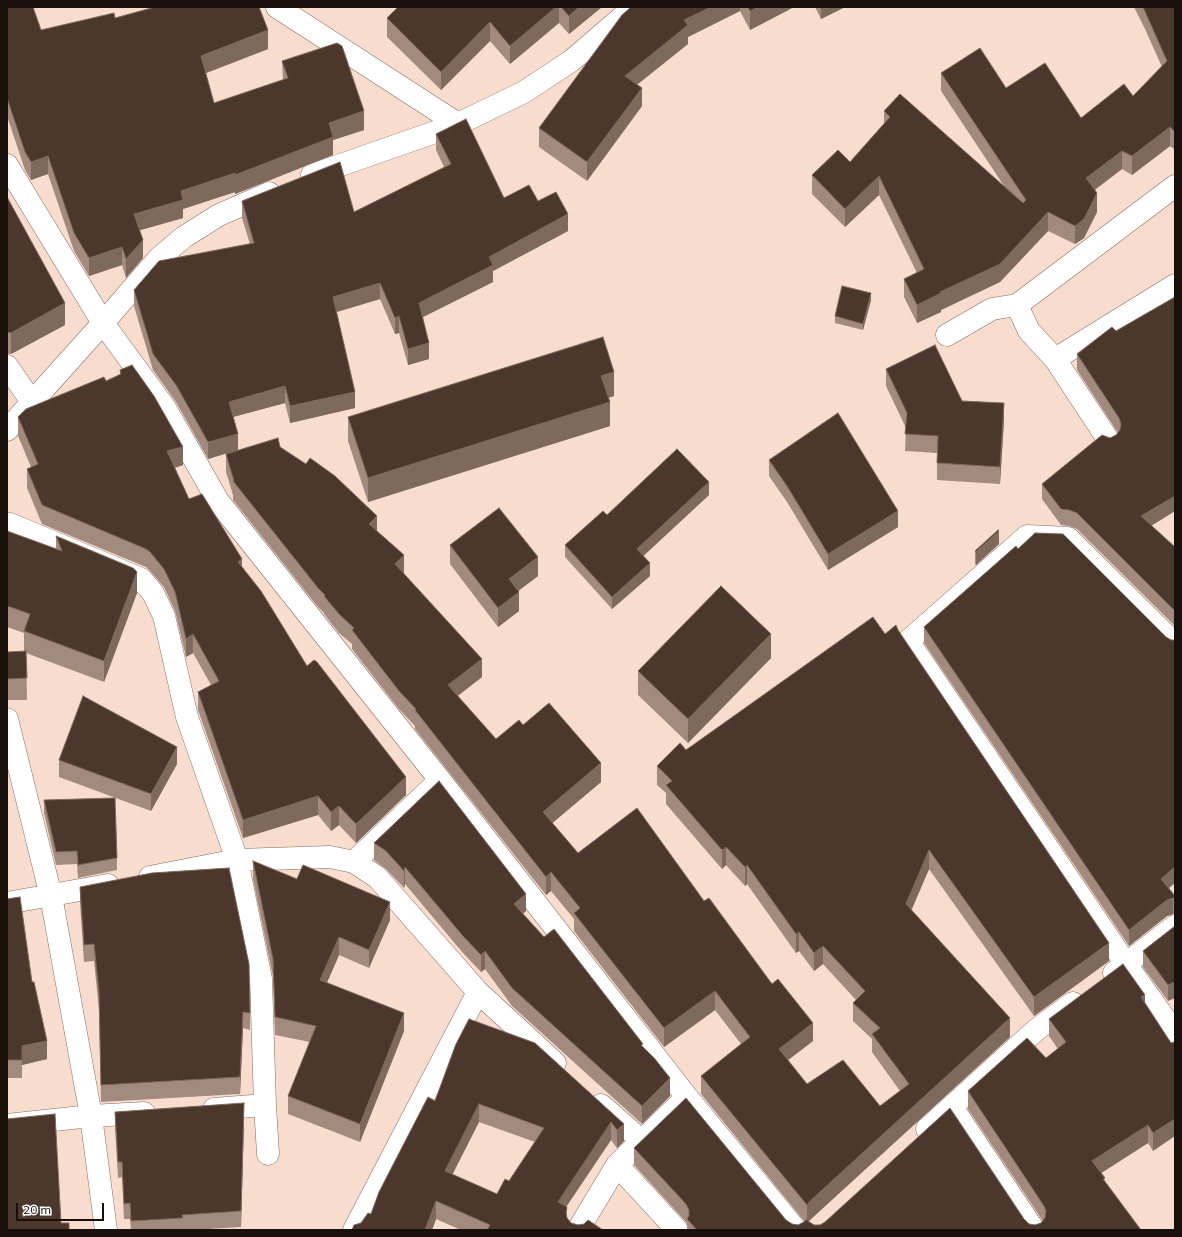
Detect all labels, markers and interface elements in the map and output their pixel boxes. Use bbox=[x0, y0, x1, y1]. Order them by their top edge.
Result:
scale bar bbox=[18, 1195, 106, 1221]
text: 20 m bbox=[23, 1202, 51, 1217]

